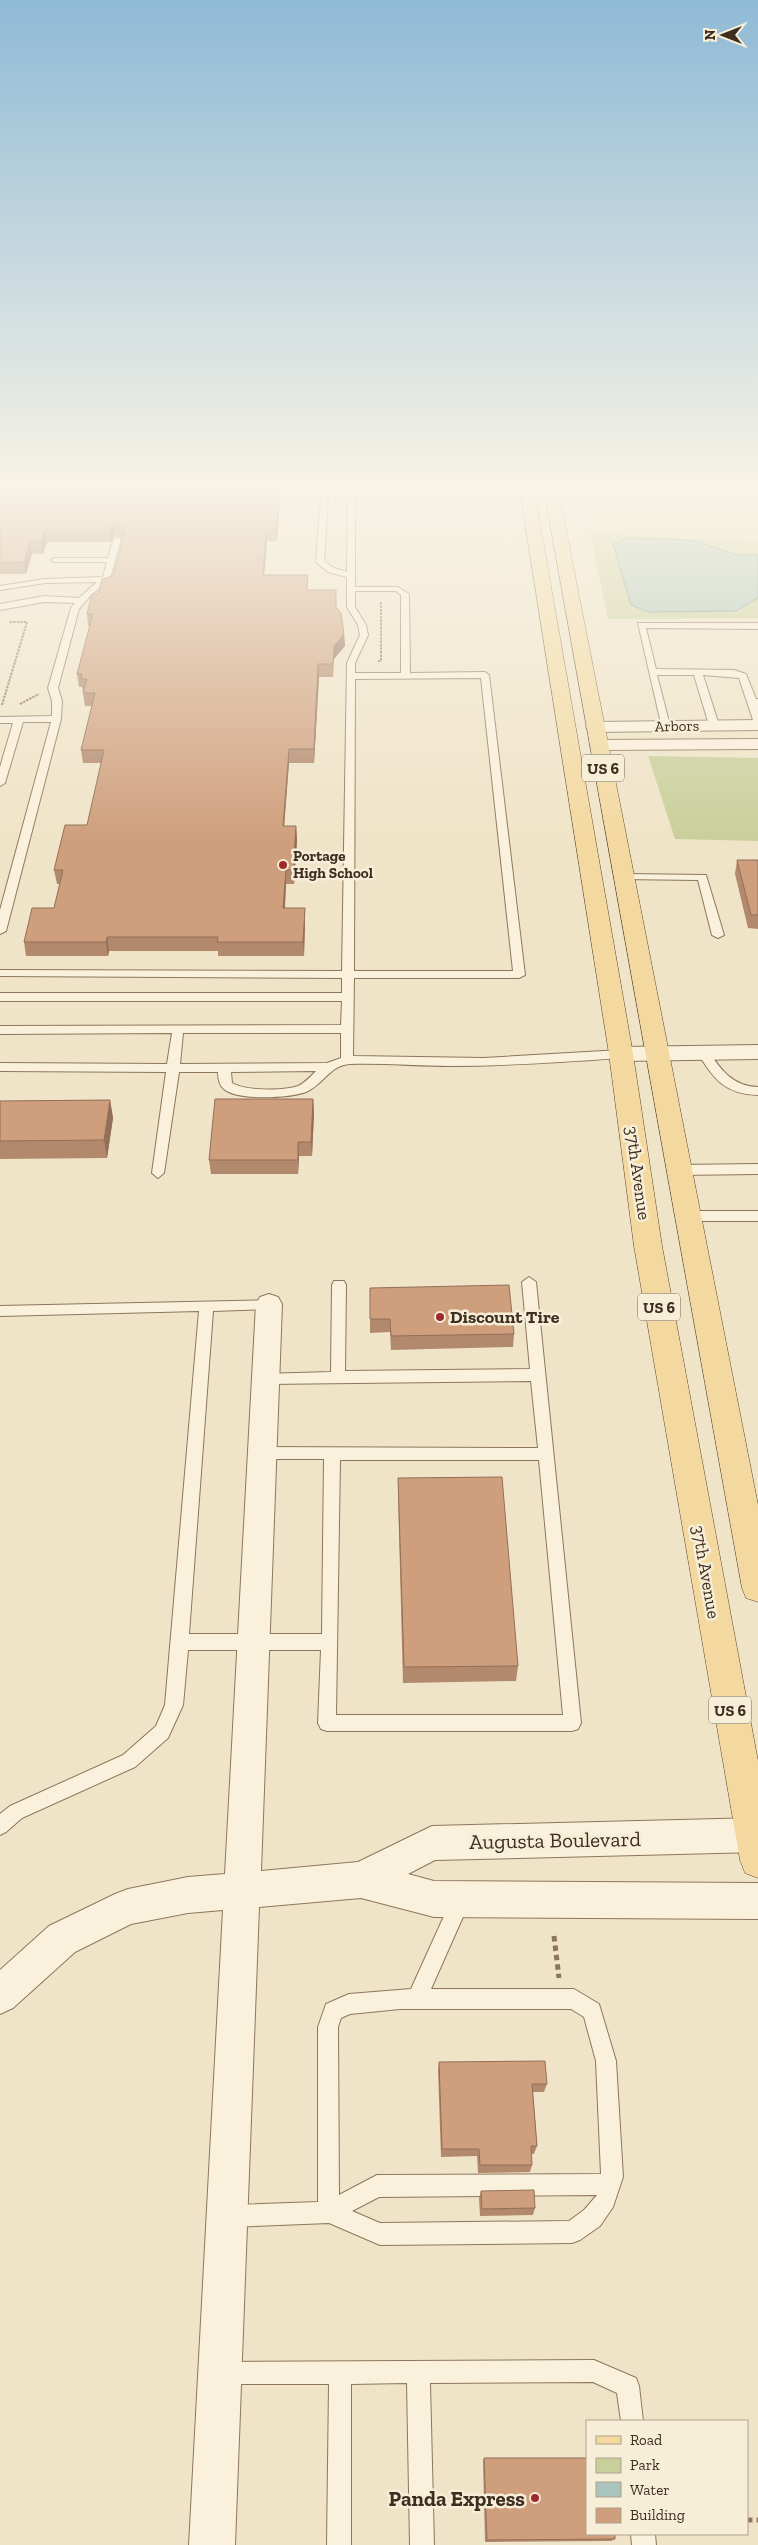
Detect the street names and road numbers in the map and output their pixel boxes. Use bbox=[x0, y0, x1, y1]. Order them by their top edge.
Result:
street label: Arbors bbox=[655, 717, 699, 735]
road number: US 6 bbox=[582, 754, 624, 781]
street label: 37th Avenue bbox=[621, 1125, 655, 1221]
road number: US 6 bbox=[638, 1294, 680, 1320]
street label: 37th Avenue bbox=[687, 1524, 725, 1620]
road number: US 6 bbox=[709, 1696, 751, 1724]
street label: Augusta Boulevard bbox=[469, 1826, 642, 1854]

